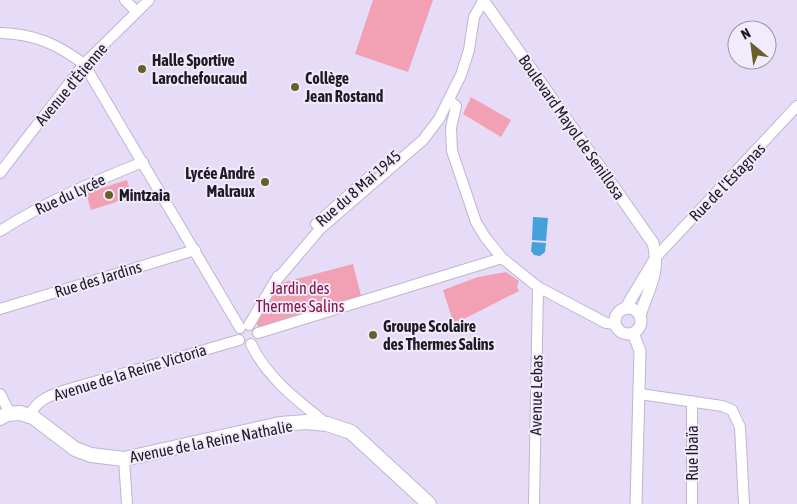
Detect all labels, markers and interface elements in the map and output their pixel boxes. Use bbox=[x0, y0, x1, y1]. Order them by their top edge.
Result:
north arrow bbox=[727, 20, 777, 70]
text: N bbox=[738, 25, 753, 43]
street label: Avenue d'Étienne bbox=[31, 39, 111, 129]
place label: Halle Sportive Larochefoucaud bbox=[152, 51, 248, 87]
street label: Boulevard Mayol de Senillosa bbox=[514, 51, 629, 203]
marker: Halle Sportive Larochefoucaud bbox=[136, 63, 148, 75]
place label: Collège Jean Rostand bbox=[304, 69, 384, 105]
marker: Collège Jean Rostand bbox=[289, 81, 301, 93]
street label: Rue de l'Estagnas bbox=[685, 139, 770, 225]
street label: Rue du 8 Mai 1945 bbox=[312, 146, 404, 230]
place label: Lycée André Malraux bbox=[185, 164, 256, 200]
street label: Rue du Lycée bbox=[32, 170, 108, 219]
marker: Lycée André Malraux bbox=[259, 176, 271, 188]
place label: Mintzaia bbox=[119, 186, 170, 204]
marker: Mintzaia bbox=[103, 189, 115, 201]
street label: Rue des Jardins bbox=[52, 257, 144, 301]
park label: Jardin des Thermes Salins bbox=[256, 279, 345, 315]
place label: Groupe Scolaire des Thermes Salins bbox=[383, 317, 495, 353]
marker: Groupe Scolaire des Thermes Salins bbox=[367, 329, 379, 341]
street label: Avenue de la Reine Victoria bbox=[51, 340, 209, 404]
street label: Avenue Lebas bbox=[526, 354, 546, 435]
street label: Avenue de la Reine Nathalie bbox=[128, 416, 294, 466]
street label: Rue Ibaïa bbox=[683, 425, 701, 481]

